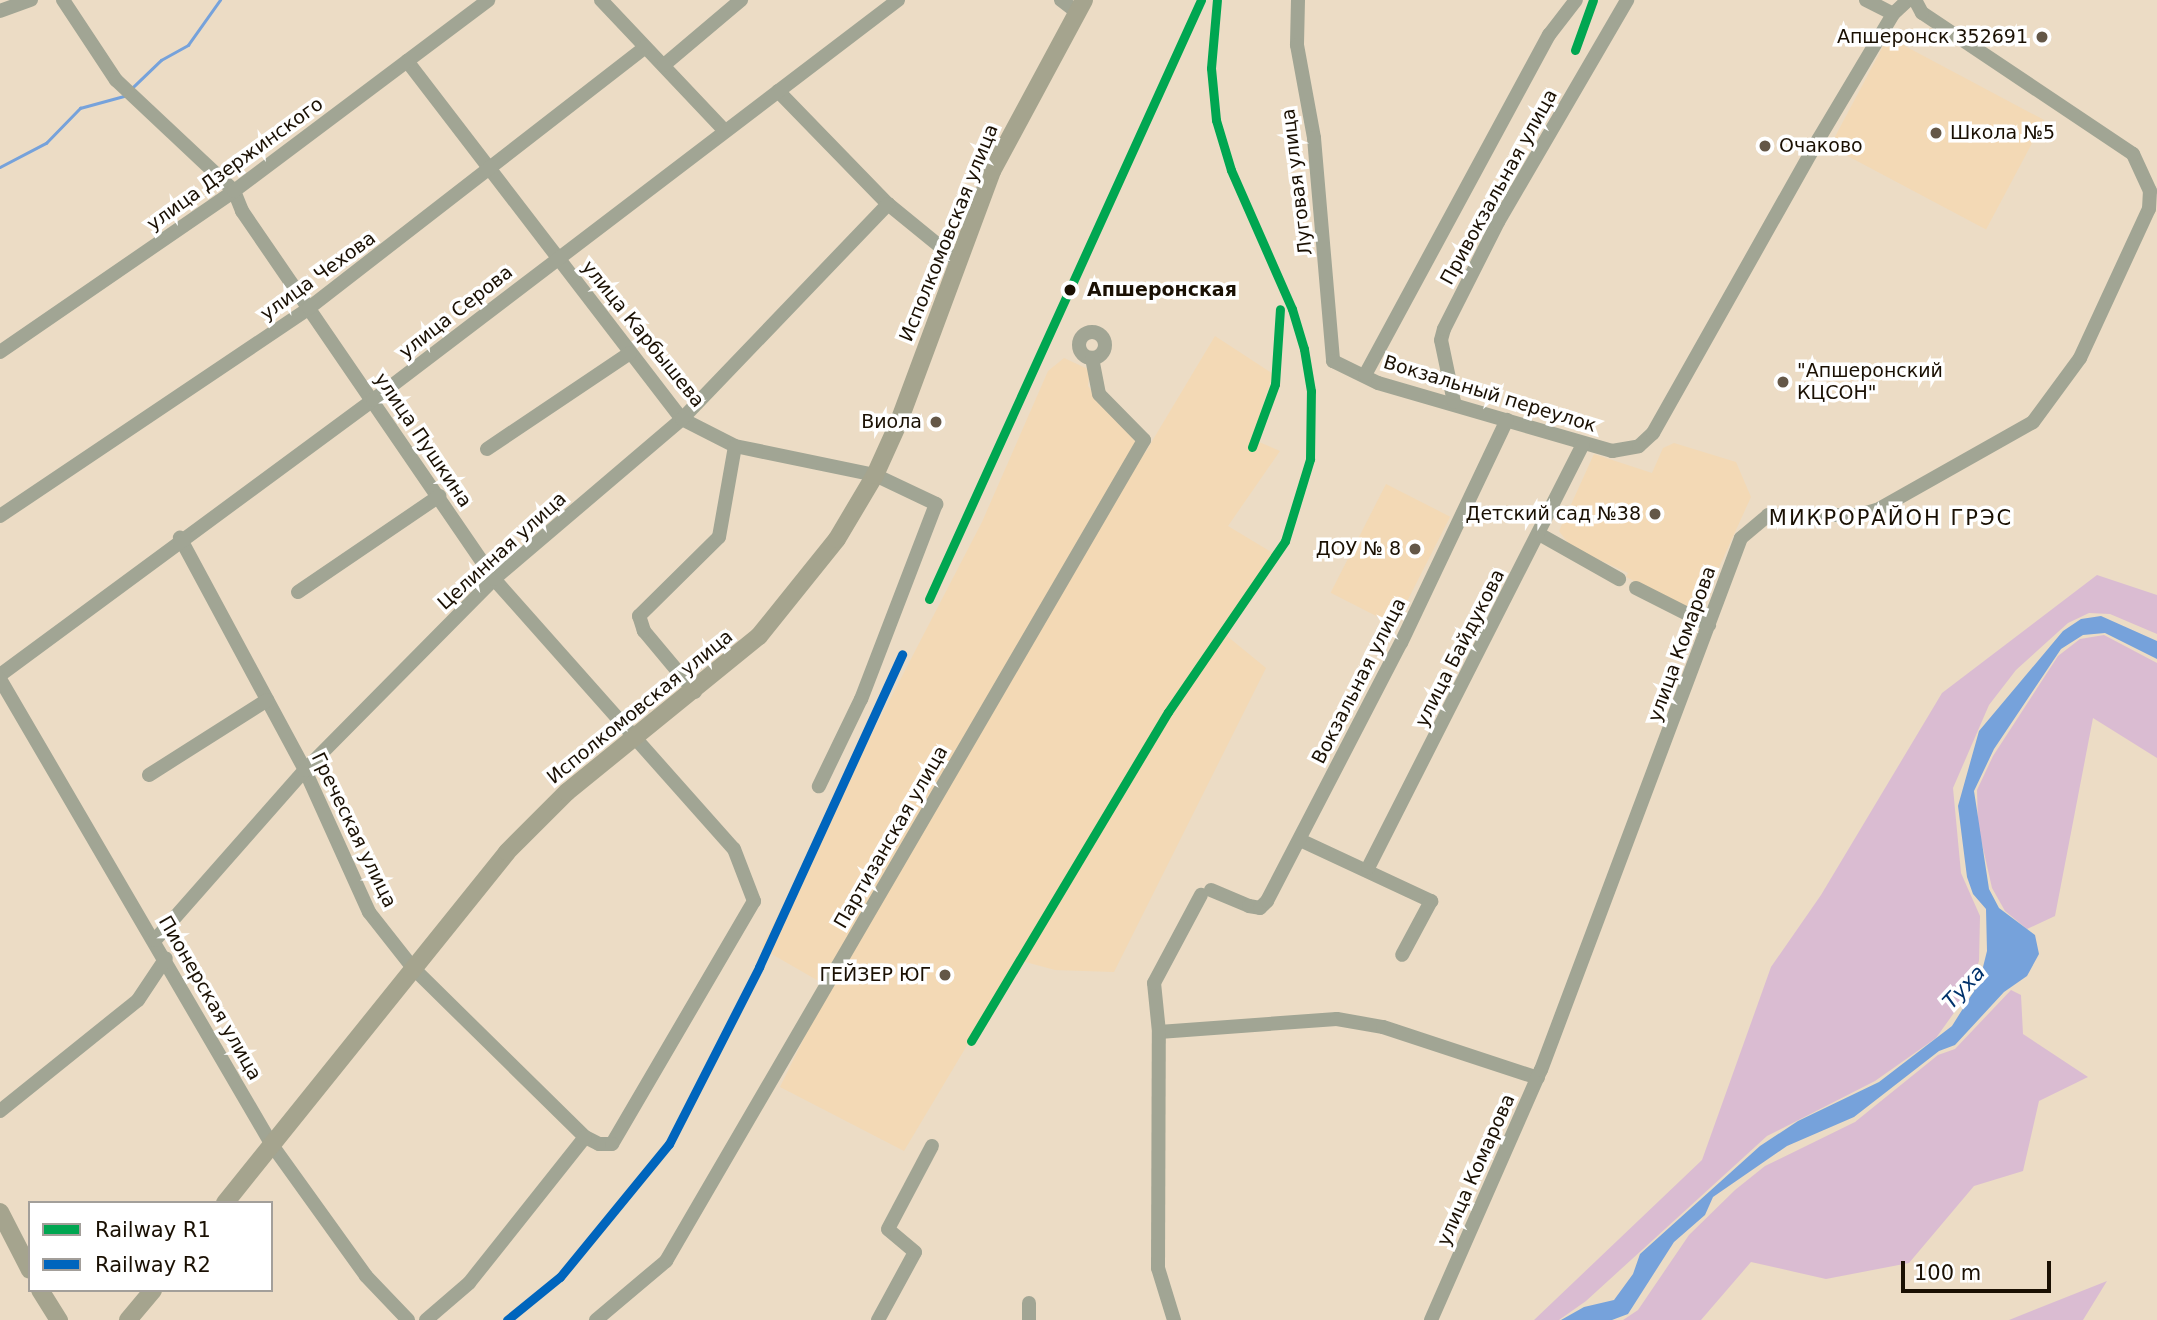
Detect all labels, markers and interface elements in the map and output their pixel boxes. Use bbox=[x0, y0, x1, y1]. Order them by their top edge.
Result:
place label: Апшеронск 352691 bbox=[1837, 26, 2028, 48]
marker: Апшеронск 352691 bbox=[2034, 29, 2050, 45]
street label: Привокзальная улица bbox=[1436, 85, 1562, 289]
street label: улица Дзержинского bbox=[143, 92, 327, 236]
street label: Луговая улица bbox=[1277, 107, 1317, 257]
street label: Исполкомовская улица bbox=[895, 121, 1003, 345]
place label: Школа №5 bbox=[1950, 122, 2055, 144]
marker: Школа №5 bbox=[1928, 125, 1944, 141]
place label: Очаково bbox=[1779, 135, 1863, 157]
marker: Очаково bbox=[1757, 138, 1773, 154]
street label: улица Чехова bbox=[256, 227, 380, 325]
street label: улица Карбышева bbox=[577, 256, 709, 412]
street label: улица Серова bbox=[395, 261, 517, 363]
marker: Апшеронская bbox=[1059, 279, 1081, 301]
place label: Апшеронская bbox=[1087, 279, 1237, 301]
street label: Вокзальный переулок bbox=[1381, 351, 1599, 437]
place label: "Апшеронский КЦСОН" bbox=[1797, 360, 1943, 404]
street label: улица Пушкина bbox=[370, 368, 476, 512]
marker: "Апшеронский КЦСОН" bbox=[1775, 374, 1791, 390]
place label: Виола bbox=[861, 411, 922, 433]
marker: Виола bbox=[928, 414, 944, 430]
street label: Целинная улица bbox=[433, 487, 571, 615]
place label: Детский сад №38 bbox=[1466, 503, 1641, 525]
district label: МИКРОРАЙОН ГРЭС bbox=[1771, 505, 2011, 531]
marker: Детский сад №38 bbox=[1647, 506, 1663, 522]
place label: ДОУ № 8 bbox=[1316, 538, 1401, 560]
marker: ДОУ № 8 bbox=[1407, 541, 1423, 557]
street label: улица Комарова bbox=[1643, 563, 1721, 725]
street label: улица Байдукова bbox=[1410, 565, 1510, 731]
street label: Вокзальная улица bbox=[1307, 594, 1411, 768]
street label: Исполкомовская улица bbox=[543, 625, 737, 789]
street label: Партизанская улица bbox=[829, 742, 953, 932]
street label: Греческая улица bbox=[307, 749, 401, 911]
street label: Пионерская улица bbox=[154, 912, 266, 1084]
water label: Туха bbox=[1938, 960, 1990, 1014]
place label: ГЕЙЗЕР ЮГ bbox=[819, 964, 931, 986]
marker: ГЕЙЗЕР ЮГ bbox=[937, 967, 953, 983]
street label: улица Комарова bbox=[1432, 1090, 1520, 1250]
legend bbox=[28, 1201, 273, 1292]
text: Railway R1 bbox=[95, 1218, 211, 1242]
scale bar bbox=[1905, 1246, 2056, 1290]
text: Railway R2 bbox=[95, 1253, 211, 1277]
text: 100 m bbox=[1914, 1261, 1981, 1285]

